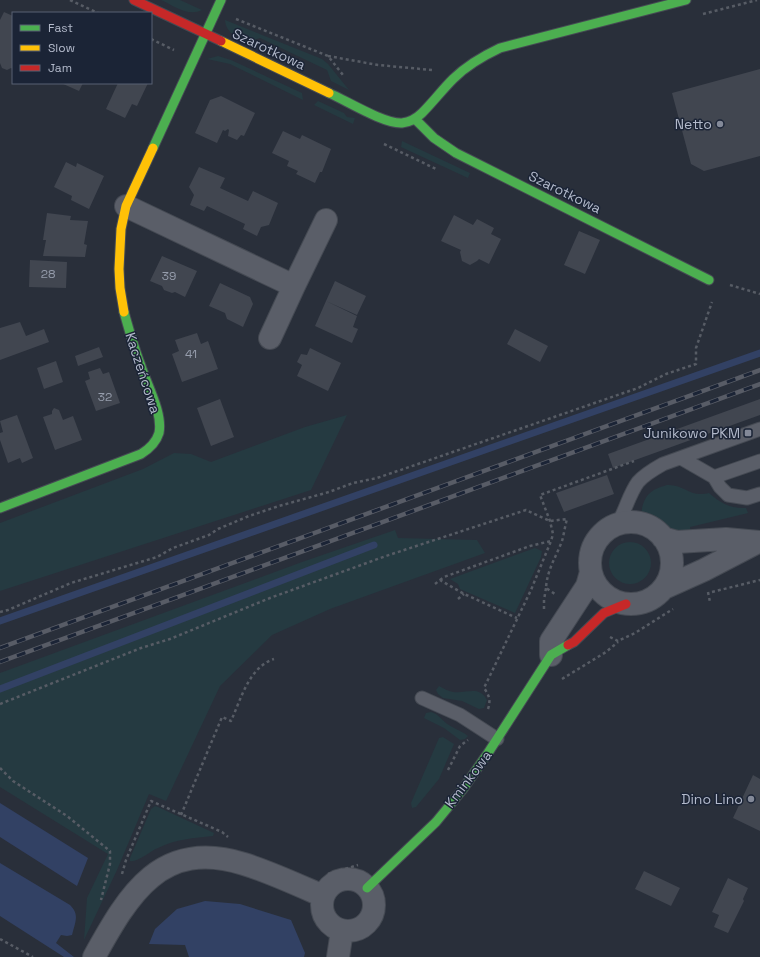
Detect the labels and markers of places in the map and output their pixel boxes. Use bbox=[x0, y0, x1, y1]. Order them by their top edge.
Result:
place label: Netto bbox=[675, 115, 712, 133]
marker: Netto bbox=[715, 119, 725, 129]
place label: Junikowo PKM bbox=[643, 424, 740, 442]
marker: Junikowo PKM bbox=[743, 428, 753, 438]
place label: Dino Lino bbox=[681, 790, 743, 808]
marker: Dino Lino bbox=[746, 794, 756, 804]

